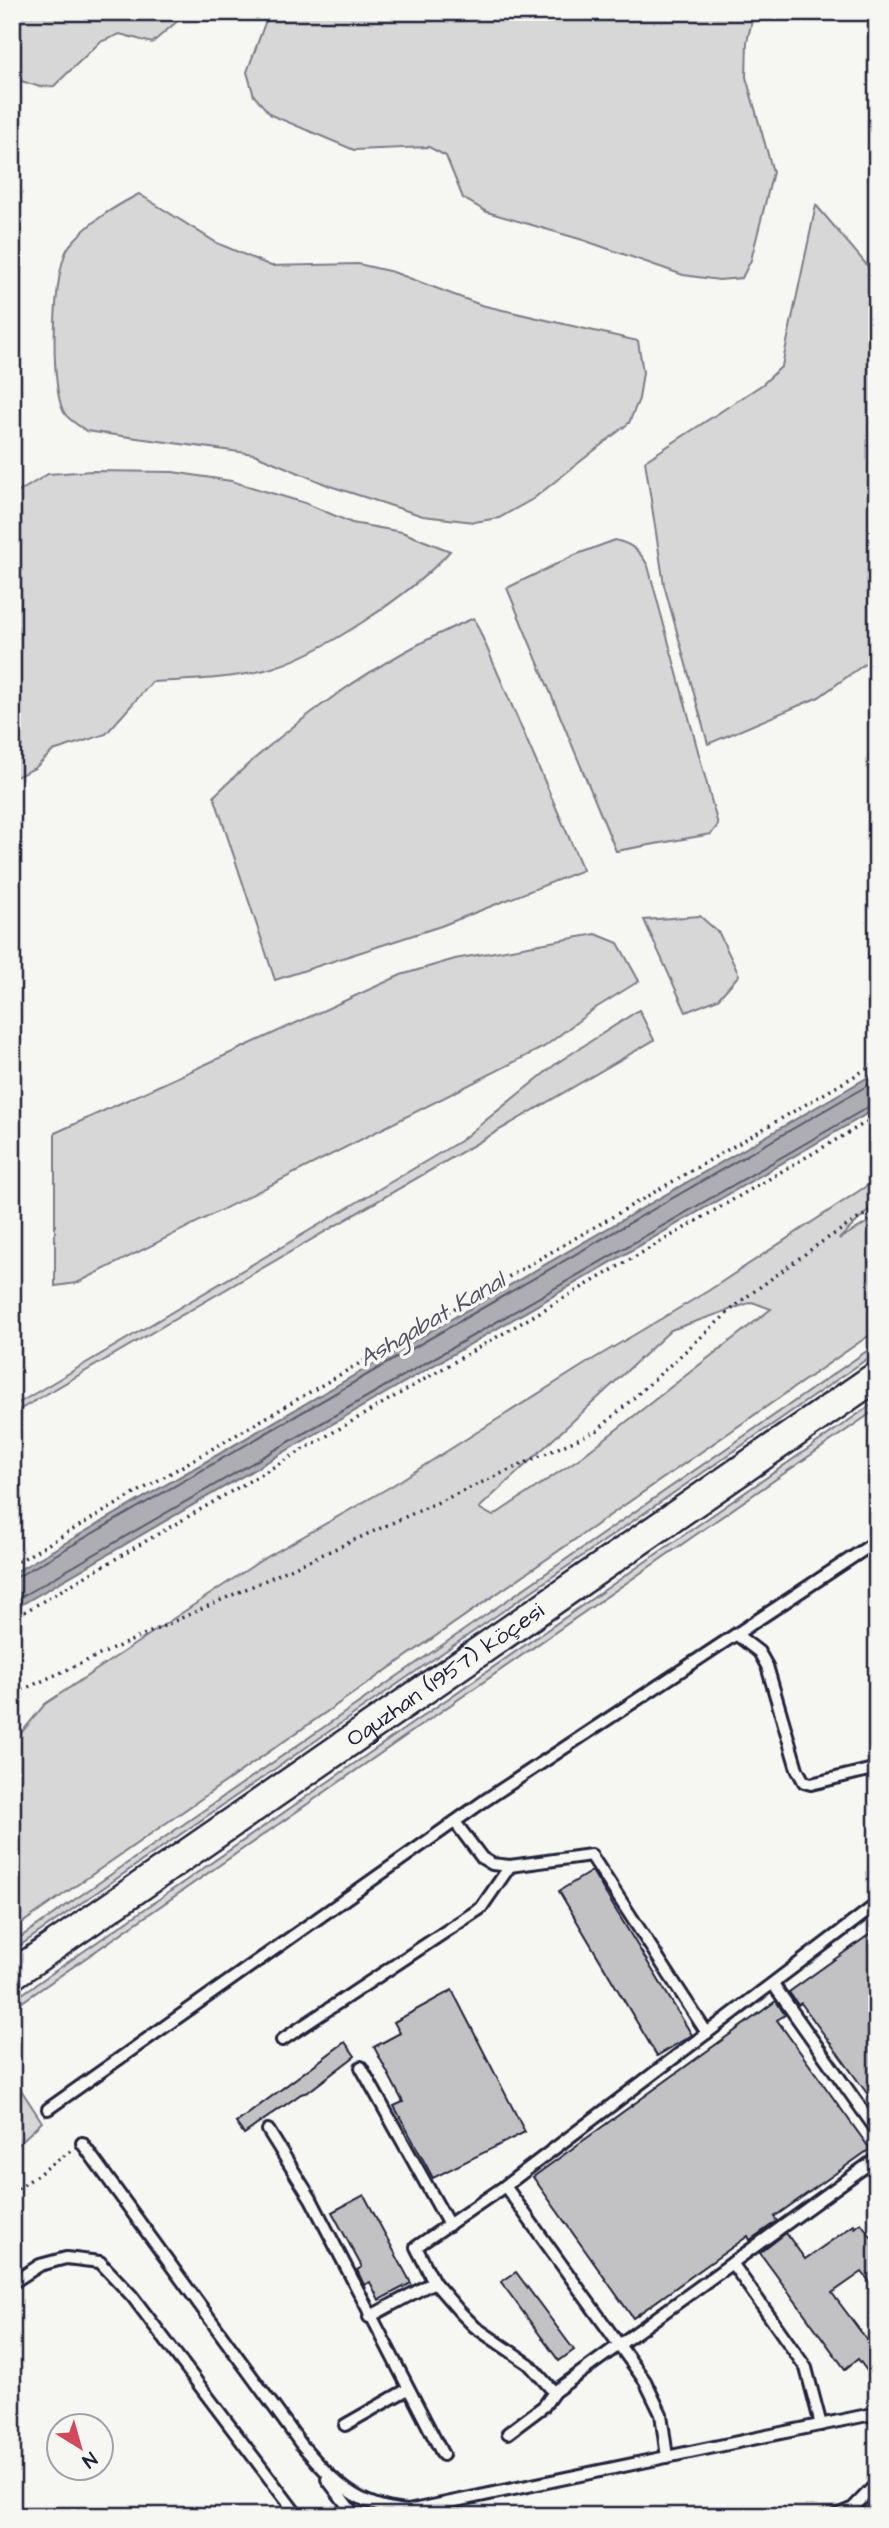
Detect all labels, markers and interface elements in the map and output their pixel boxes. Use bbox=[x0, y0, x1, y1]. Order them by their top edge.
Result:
water label: Ashgabat Kanal bbox=[353, 1263, 515, 1376]
street label: Oguzhan (1957) köçesi bbox=[340, 1595, 551, 1755]
north arrow bbox=[46, 2412, 116, 2482]
text: N bbox=[76, 2445, 102, 2474]

